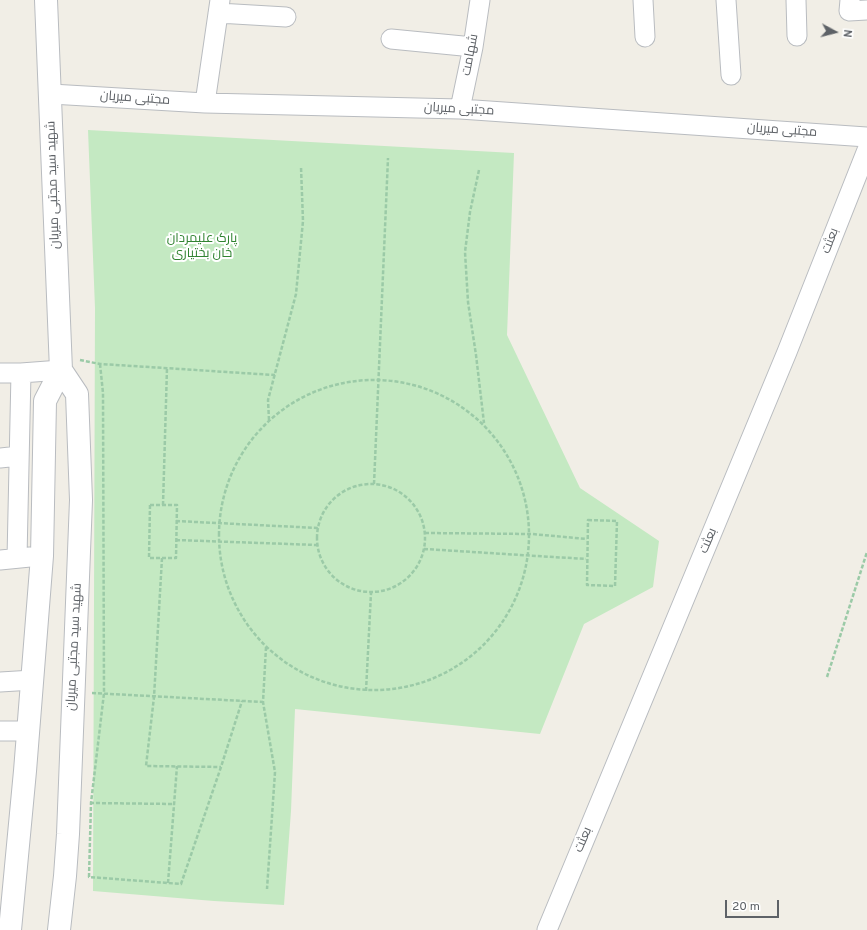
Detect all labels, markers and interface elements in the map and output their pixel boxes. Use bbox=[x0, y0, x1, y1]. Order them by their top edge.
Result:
north arrow bbox=[815, 12, 855, 52]
text: N bbox=[839, 29, 854, 38]
street label: شهامت bbox=[459, 33, 483, 77]
street label: مجتبی میریان bbox=[99, 89, 171, 109]
street label: مجتبی میریان bbox=[423, 100, 495, 120]
street label: شهید سید مجتبی میریان bbox=[44, 121, 64, 249]
street label: مجتبی میریان bbox=[746, 121, 818, 141]
street label: بعثت bbox=[819, 226, 843, 256]
park label: پارک علیمردان خان بختیاری bbox=[167, 231, 237, 262]
street label: بعثت bbox=[697, 526, 721, 556]
street label: شهید سید مجتبی میریان bbox=[64, 583, 86, 711]
street label: بعثت bbox=[572, 825, 596, 855]
scale bar bbox=[727, 892, 781, 918]
text: 20 m bbox=[732, 899, 760, 915]

